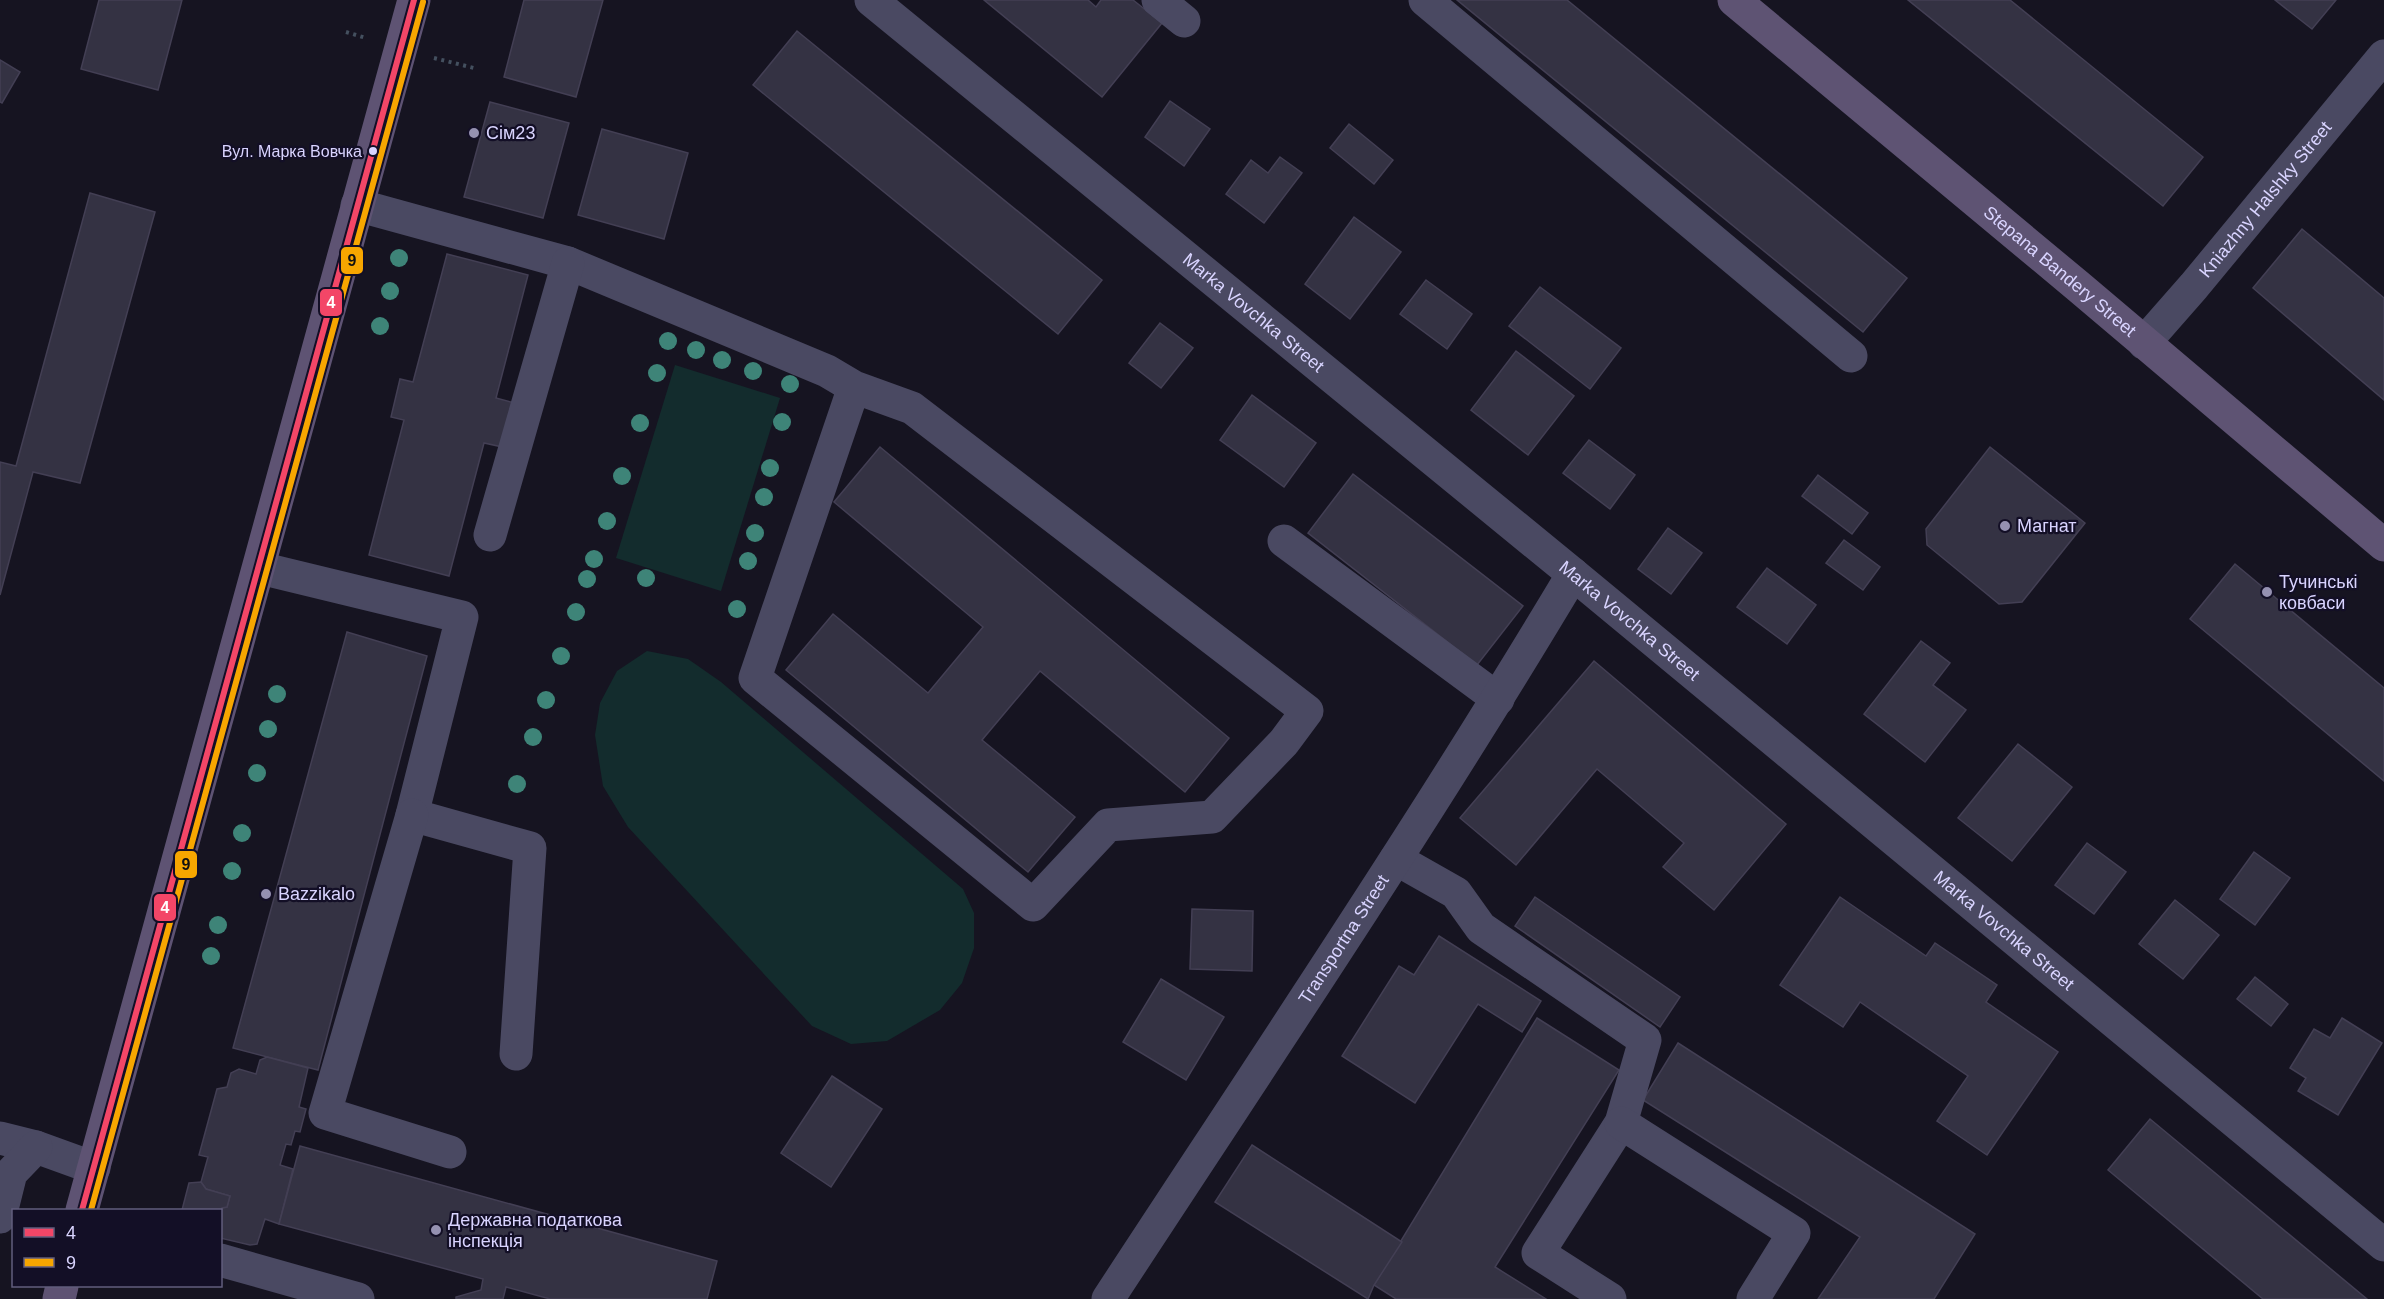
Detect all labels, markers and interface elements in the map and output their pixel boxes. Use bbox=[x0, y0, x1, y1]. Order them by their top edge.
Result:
street label: Kniazhny Halshky Street bbox=[2195, 118, 2336, 282]
place label: Сім23 bbox=[486, 123, 535, 143]
marker: Сім23 bbox=[467, 126, 481, 140]
place label: Вул. Марка Вовчка bbox=[222, 143, 362, 160]
marker: Вул. Марка Вовчка bbox=[367, 145, 379, 157]
street label: Stepana Bandery Street bbox=[1980, 202, 2140, 341]
line badge: 9 bbox=[340, 246, 364, 275]
street label: Marka Vovchka Street bbox=[1179, 249, 1328, 376]
text: 9 bbox=[348, 252, 357, 269]
line badge: 4 bbox=[319, 288, 343, 317]
text: 4 bbox=[327, 294, 336, 311]
place label: Магнат bbox=[2017, 516, 2077, 536]
marker: Магнат bbox=[1998, 519, 2012, 533]
street label: Marka Vovchka Street bbox=[1555, 557, 1704, 685]
place label: Тучинські ковбаси bbox=[2279, 572, 2358, 613]
marker: Тучинські ковбаси bbox=[2260, 585, 2274, 599]
line badge: 9 bbox=[174, 850, 198, 879]
text: 9 bbox=[182, 856, 191, 873]
street label: Marka Vovchka Street bbox=[1930, 867, 2078, 994]
street label: Transportna Street bbox=[1295, 871, 1393, 1008]
place label: Bazzikalo bbox=[278, 884, 355, 904]
marker: Bazzikalo bbox=[259, 887, 273, 901]
line badge: 4 bbox=[153, 893, 177, 922]
text: 4 bbox=[161, 899, 170, 916]
legend bbox=[12, 1209, 222, 1287]
place label: Державна податкова інспекція bbox=[448, 1210, 623, 1251]
text: 4 bbox=[66, 1223, 76, 1243]
marker: Державна податкова інспекція bbox=[429, 1223, 443, 1237]
text: 9 bbox=[66, 1253, 76, 1273]

